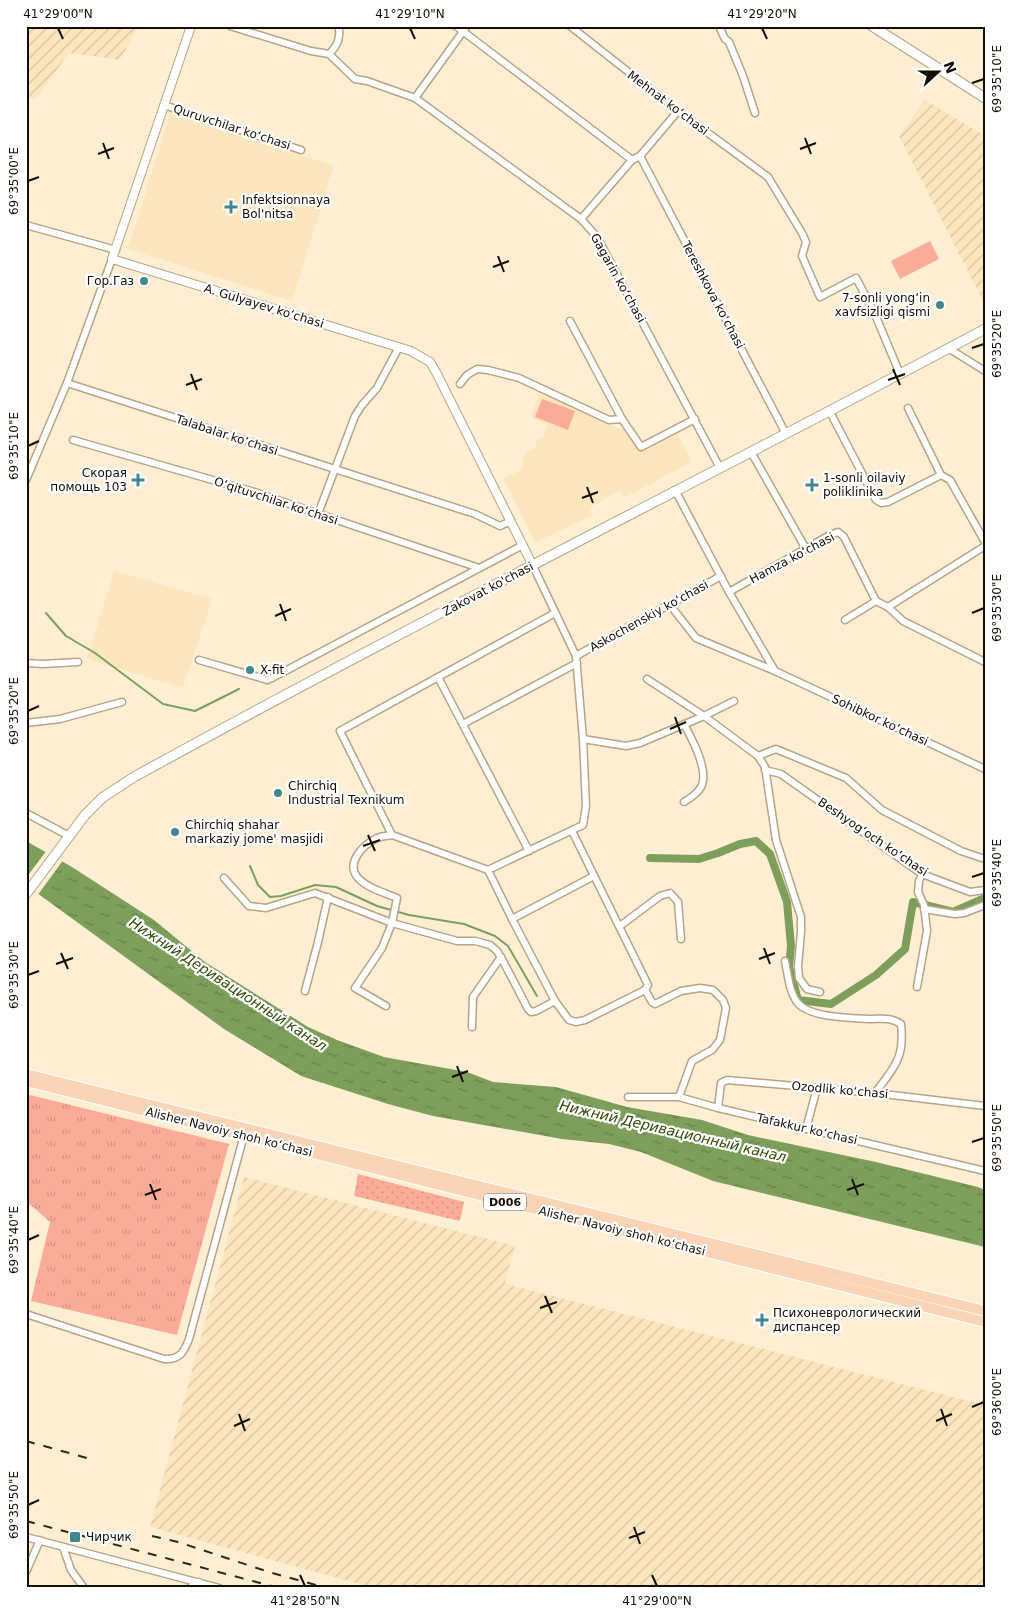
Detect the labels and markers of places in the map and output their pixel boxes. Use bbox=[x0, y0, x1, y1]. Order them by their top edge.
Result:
place label: Infektsionnaya Bol'nitsa bbox=[242, 193, 330, 221]
marker: Infektsionnaya Bol'nitsa bbox=[224, 200, 238, 214]
place label: Гор.Газ bbox=[87, 274, 134, 288]
marker: Гор.Газ bbox=[138, 275, 150, 287]
place label: 7-sonli yong‘in xavfsizligi qismi bbox=[835, 291, 930, 319]
marker: 7-sonli yong‘in xavfsizligi qismi bbox=[934, 299, 946, 311]
place label: Скорая помощь 103 bbox=[50, 466, 127, 494]
place label: 1-sonli oilaviy poliklinika bbox=[823, 471, 906, 499]
marker: Скорая помощь 103 bbox=[131, 473, 145, 487]
marker: 1-sonli oilaviy poliklinika bbox=[805, 478, 819, 492]
place label: X-fit bbox=[260, 663, 285, 677]
marker: X-fit bbox=[244, 664, 256, 676]
place label: Chirchiq Industrial Texnikum bbox=[288, 779, 404, 807]
marker: Chirchiq Industrial Texnikum bbox=[272, 787, 284, 799]
place label: Chirchiq shahar markaziy jome' masjidi bbox=[185, 818, 323, 846]
marker: Chirchiq shahar markaziy jome' masjidi bbox=[169, 826, 181, 838]
place label: Психоневрологический диспансер bbox=[773, 1306, 921, 1334]
marker: Психоневрологический диспансер bbox=[755, 1313, 769, 1327]
marker: Чирчик bbox=[68, 1530, 82, 1544]
place label: Чирчик bbox=[86, 1530, 132, 1544]

